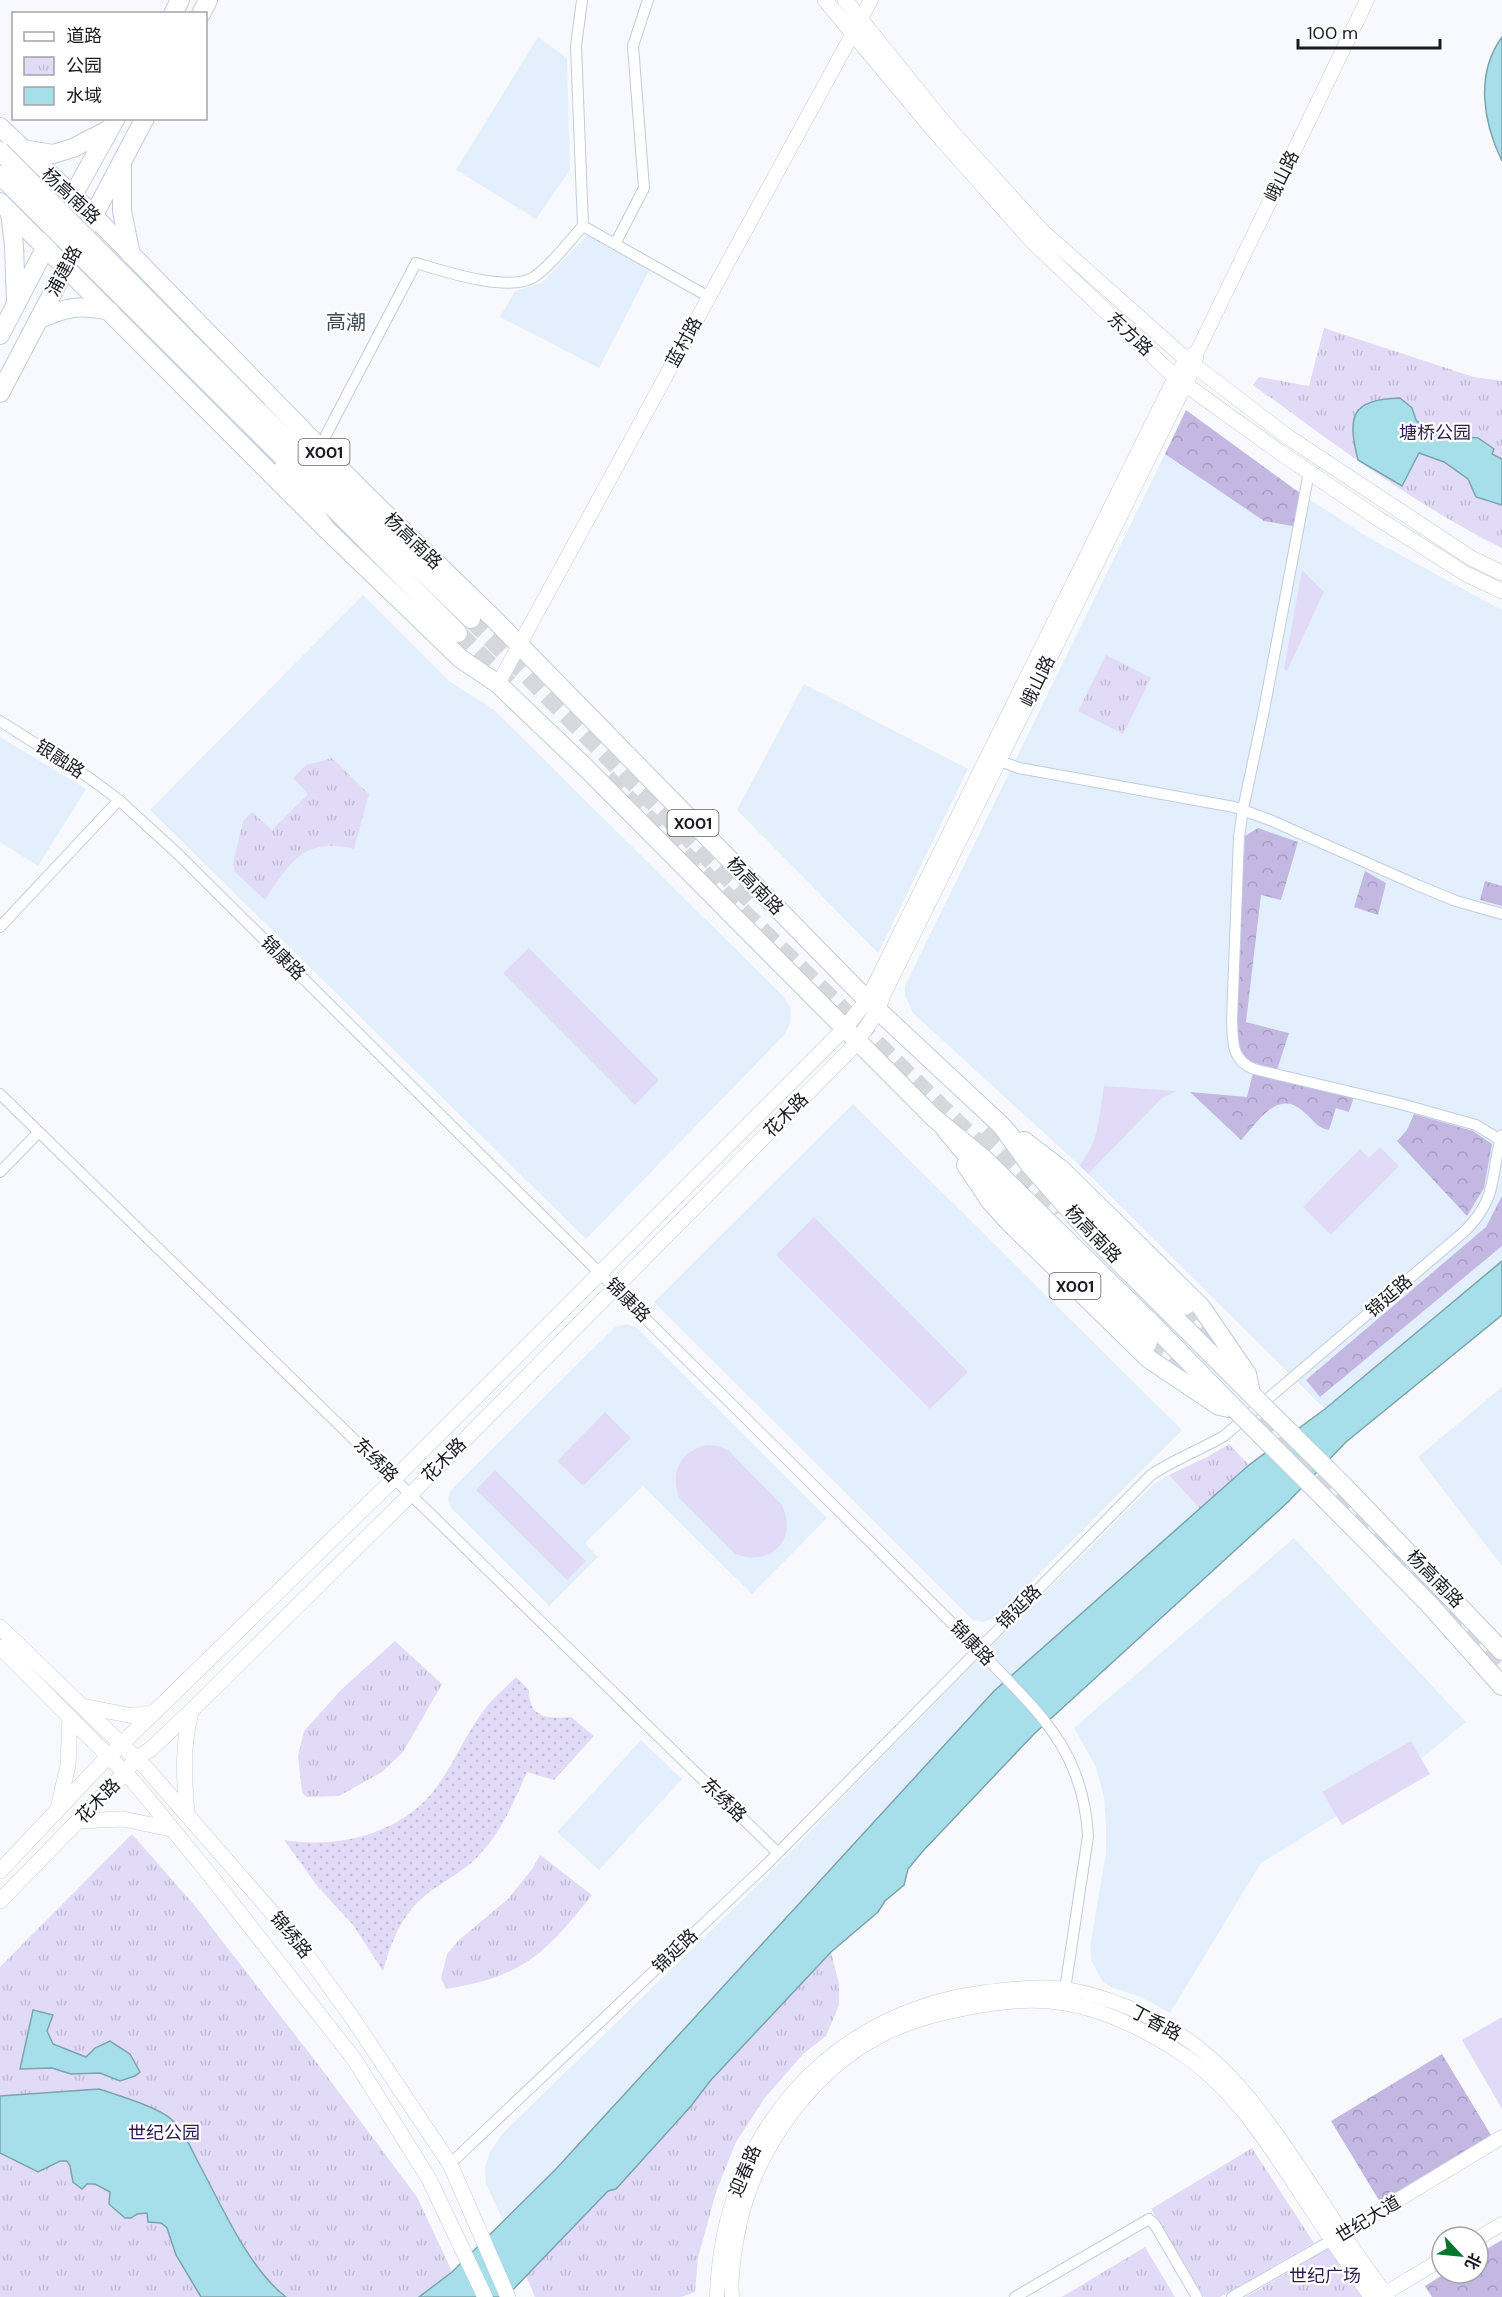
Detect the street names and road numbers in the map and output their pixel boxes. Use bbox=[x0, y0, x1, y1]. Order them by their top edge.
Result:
street label: 峨山路 bbox=[1259, 146, 1305, 206]
street label: 杨高南路 bbox=[36, 163, 106, 229]
street label: 浦建路 bbox=[41, 242, 87, 300]
street label: 东方路 bbox=[1102, 307, 1158, 361]
street label: 蓝村路 bbox=[660, 313, 708, 371]
road number: X001 bbox=[298, 439, 350, 465]
street label: 杨高南路 bbox=[379, 507, 447, 575]
street label: 峨山路 bbox=[1015, 651, 1061, 711]
street label: 银融路 bbox=[31, 734, 89, 784]
road number: X001 bbox=[668, 810, 718, 836]
street label: 杨高南路 bbox=[721, 852, 789, 920]
street label: 锦康路 bbox=[255, 930, 311, 986]
street label: 花木路 bbox=[758, 1087, 814, 1143]
street label: 杨高南路 bbox=[1059, 1200, 1127, 1268]
street label: 锦延路 bbox=[1361, 1269, 1417, 1323]
street label: 锦康路 bbox=[600, 1272, 656, 1328]
road number: X001 bbox=[1050, 1273, 1100, 1299]
street label: 东绣路 bbox=[348, 1432, 404, 1488]
street label: 花木路 bbox=[416, 1432, 472, 1488]
street label: 杨高南路 bbox=[1401, 1545, 1469, 1613]
street label: 锦延路 bbox=[991, 1579, 1047, 1635]
street label: 锦康路 bbox=[945, 1615, 999, 1671]
street label: 花木路 bbox=[71, 1773, 125, 1829]
street label: 东绣路 bbox=[696, 1773, 752, 1827]
street label: 锦绣路 bbox=[265, 1906, 317, 1964]
street label: 锦延路 bbox=[647, 1924, 703, 1978]
street label: 丁香路 bbox=[1127, 2000, 1185, 2046]
street label: 迎春路 bbox=[723, 2141, 767, 2201]
street label: 世纪大道 bbox=[1331, 2190, 1405, 2248]

